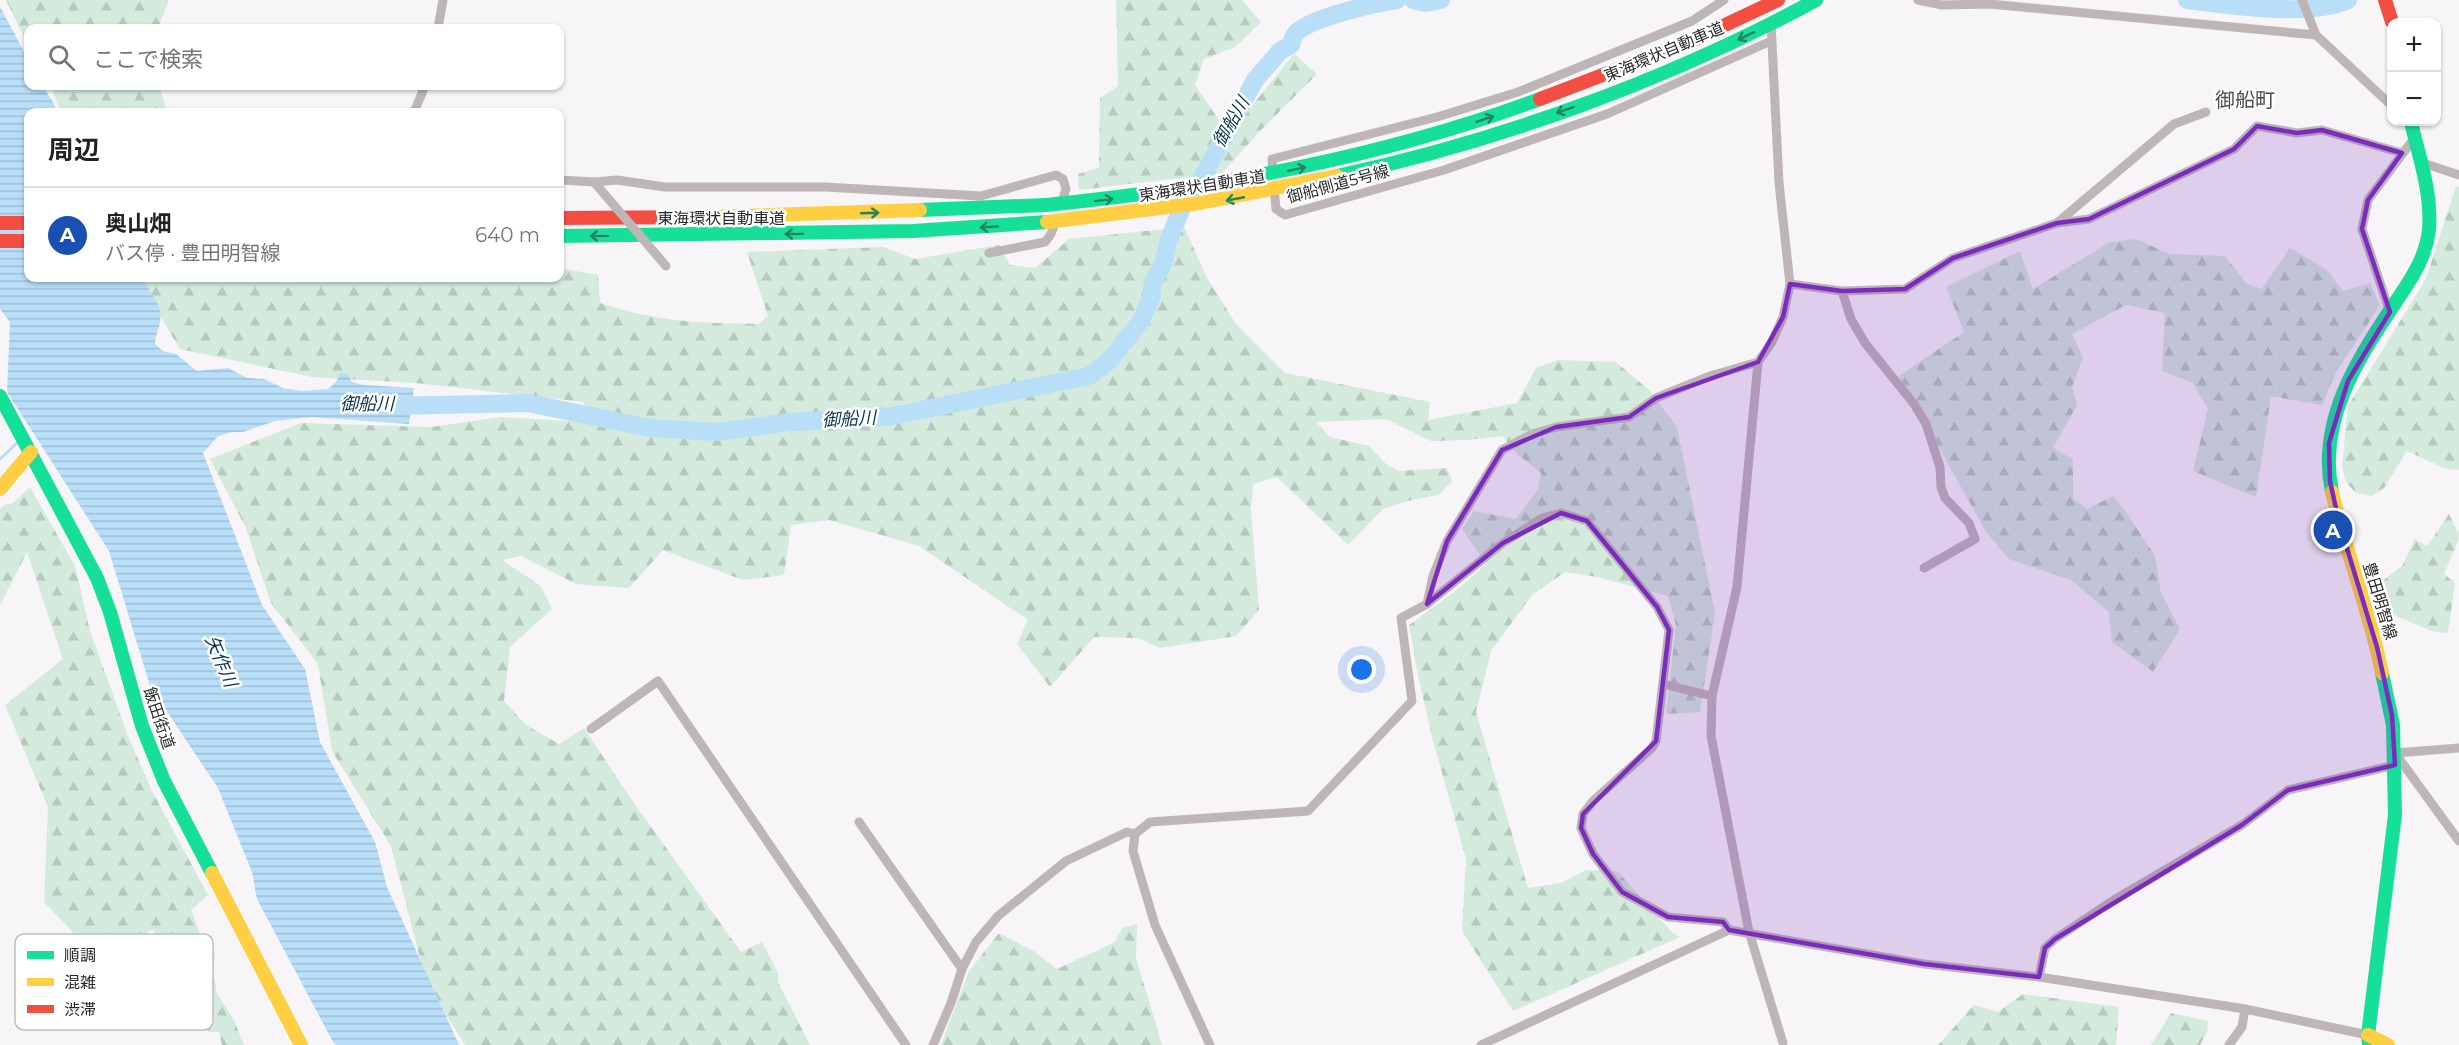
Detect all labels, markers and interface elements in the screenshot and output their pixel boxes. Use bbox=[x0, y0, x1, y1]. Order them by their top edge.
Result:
street label: 東海環状自動車道 bbox=[1601, 18, 1727, 86]
map controls bbox=[2387, 18, 2441, 126]
button: + bbox=[2387, 18, 2441, 72]
search box bbox=[24, 24, 564, 90]
one-way arrow bbox=[1737, 30, 1755, 42]
icon: search bbox=[45, 41, 78, 74]
text: ここで検索 bbox=[93, 46, 203, 73]
button: − bbox=[2387, 72, 2441, 126]
district label: 御船町 bbox=[2215, 88, 2275, 112]
water label: 御船川 bbox=[1208, 91, 1255, 151]
one-way arrow bbox=[1556, 106, 1575, 117]
one-way arrow bbox=[1475, 113, 1494, 124]
text: 周辺 bbox=[48, 134, 100, 166]
street label: 御船側道5号線 bbox=[1285, 161, 1391, 207]
one-way arrow bbox=[1287, 163, 1306, 175]
street label: 東海環状自動車道 bbox=[1137, 167, 1267, 205]
one-way arrow bbox=[1094, 194, 1114, 205]
one-way arrow bbox=[1226, 194, 1246, 205]
one-way arrow bbox=[859, 207, 879, 219]
street label: 東海環状自動車道 bbox=[657, 209, 785, 228]
text: 奥山畑 bbox=[105, 210, 171, 237]
one-way arrow bbox=[979, 222, 999, 233]
text: A bbox=[60, 223, 75, 247]
text: 640 m bbox=[475, 223, 540, 247]
one-way arrow bbox=[784, 228, 804, 240]
one-way arrow bbox=[589, 230, 609, 242]
text: バス停 · 豊田明智線 bbox=[105, 241, 281, 265]
water label: 御船川 bbox=[340, 393, 396, 415]
water label: 御船川 bbox=[821, 406, 879, 431]
pin: A bbox=[2314, 508, 2352, 552]
street label: 豊田明智線 bbox=[2359, 560, 2401, 642]
water label: 矢作川 bbox=[200, 632, 242, 692]
your location bbox=[1347, 655, 1376, 684]
street label: 飯田街道 bbox=[140, 685, 178, 751]
legend bbox=[15, 934, 213, 1030]
text: 順調 bbox=[64, 946, 96, 965]
text: 混雑 bbox=[64, 973, 96, 992]
text: 渋滞 bbox=[64, 1000, 96, 1019]

